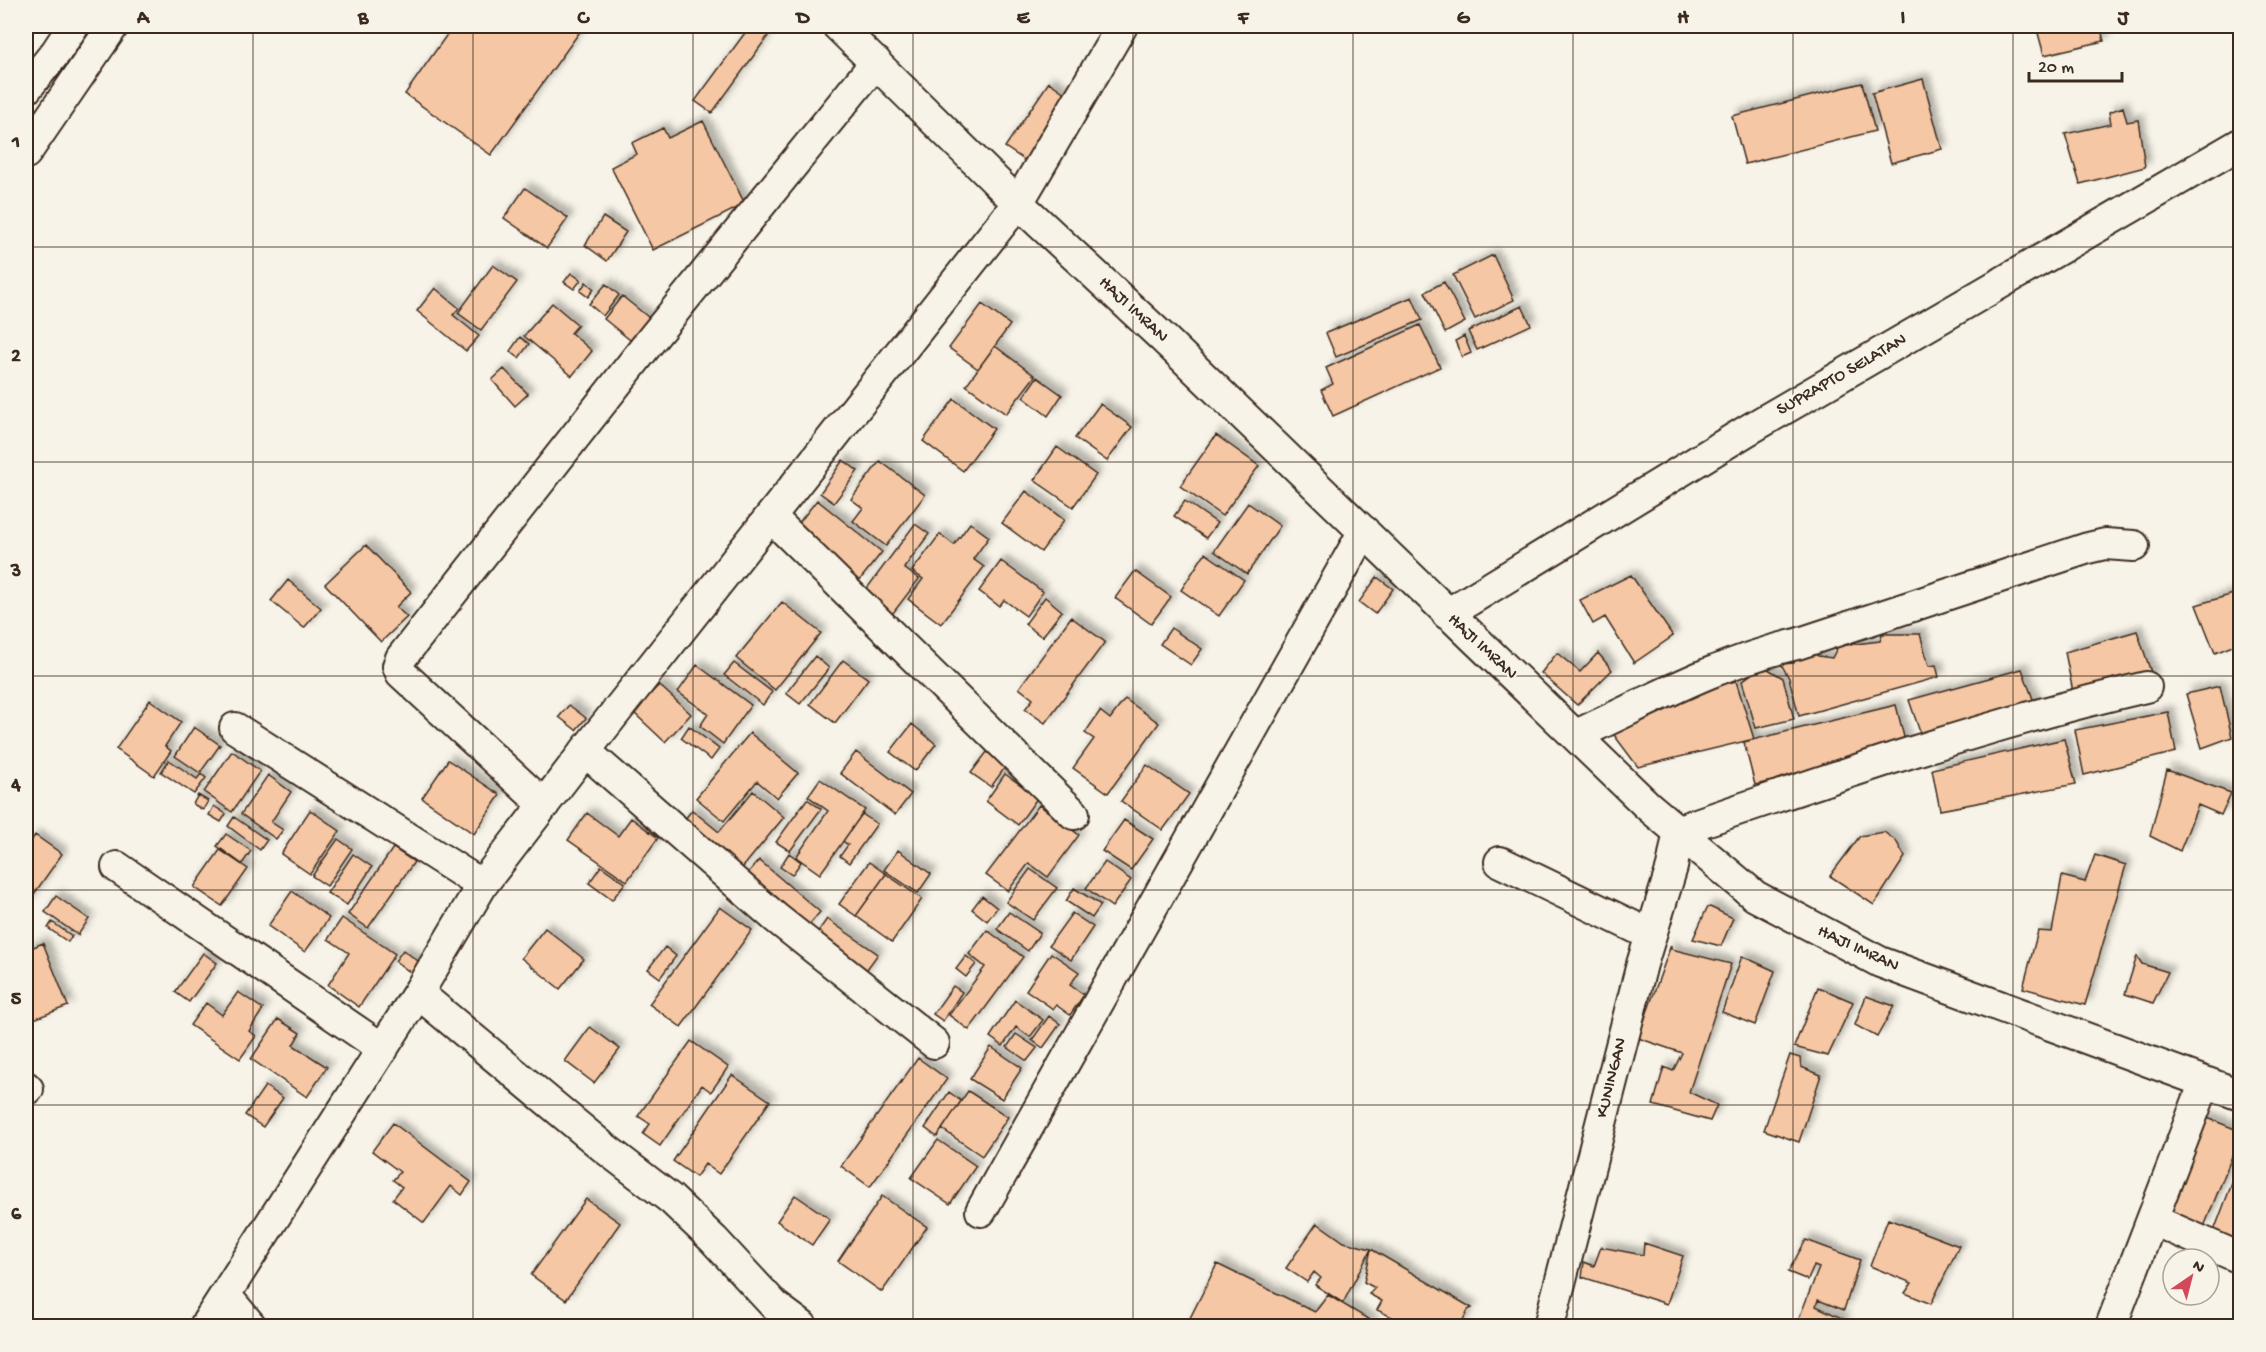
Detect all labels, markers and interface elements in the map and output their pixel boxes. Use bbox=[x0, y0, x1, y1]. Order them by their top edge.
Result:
text: A bbox=[136, 8, 151, 31]
text: B bbox=[357, 8, 369, 31]
text: C bbox=[577, 8, 591, 31]
text: D bbox=[794, 8, 810, 31]
text: E bbox=[1017, 8, 1031, 31]
text: F bbox=[1237, 8, 1250, 31]
text: G bbox=[1457, 8, 1471, 31]
text: H bbox=[1677, 8, 1689, 31]
text: I bbox=[1901, 8, 1906, 31]
text: J bbox=[2117, 8, 2130, 31]
scale bar bbox=[2029, 45, 2122, 83]
text: 20 m bbox=[2038, 58, 2074, 79]
text: 1 bbox=[11, 132, 20, 155]
street label: HAJI IMRAN bbox=[1094, 272, 1172, 348]
street label: SUPRAPTO SELATAN bbox=[1773, 329, 1911, 421]
text: 2 bbox=[11, 346, 21, 369]
text: 3 bbox=[10, 561, 21, 584]
street label: HAJI IMRAN bbox=[1443, 609, 1521, 685]
text: 4 bbox=[10, 775, 21, 798]
street label: HAJI IMRAN bbox=[1814, 921, 1902, 977]
text: 5 bbox=[11, 989, 22, 1012]
street label: KUNINGAN bbox=[1592, 1036, 1632, 1120]
text: 6 bbox=[11, 1204, 22, 1227]
north arrow bbox=[2161, 1247, 2221, 1307]
text: N bbox=[2188, 1257, 2208, 1279]

